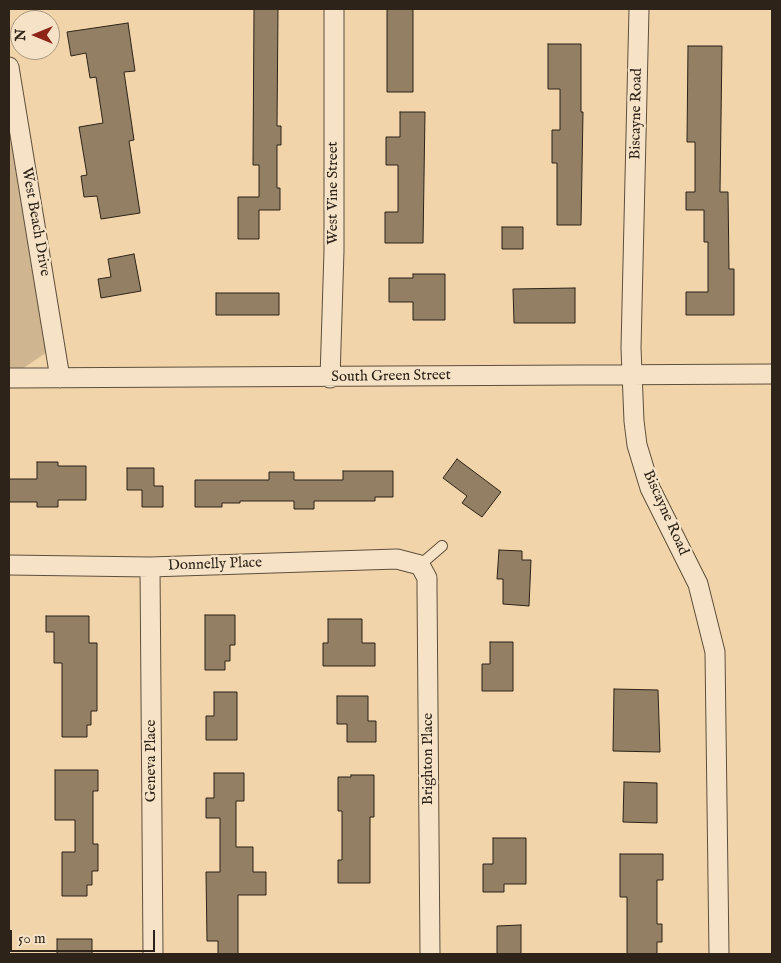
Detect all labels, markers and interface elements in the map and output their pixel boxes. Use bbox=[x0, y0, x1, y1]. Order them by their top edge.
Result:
north arrow bbox=[10, 10, 60, 60]
text: N bbox=[12, 29, 30, 41]
street label: Biscayne Road bbox=[627, 68, 647, 160]
street label: West Vine Street bbox=[325, 141, 343, 245]
street label: West Beach Drive bbox=[17, 166, 53, 278]
street label: South Green Street bbox=[331, 367, 451, 387]
street label: Biscayne Road bbox=[638, 468, 692, 558]
street label: Donnelly Place bbox=[168, 554, 262, 576]
street label: Brighton Place bbox=[420, 713, 438, 805]
street label: Geneva Place bbox=[143, 720, 161, 802]
scale bar bbox=[12, 920, 158, 952]
text: 50 m bbox=[18, 929, 46, 948]

